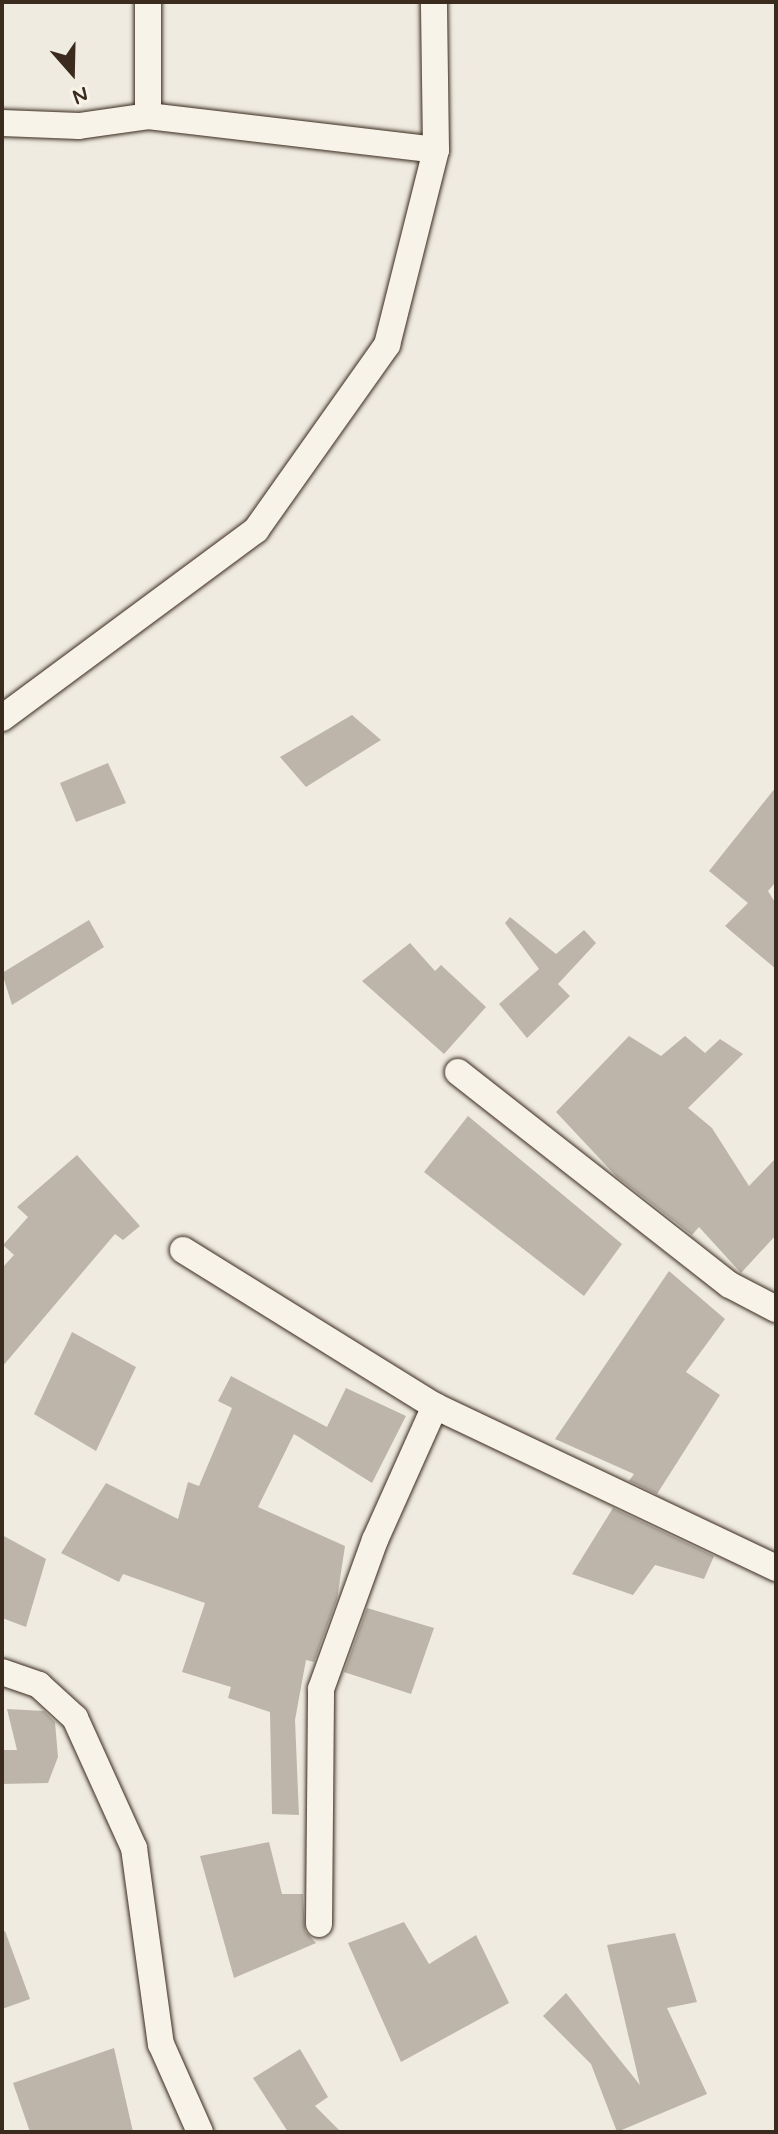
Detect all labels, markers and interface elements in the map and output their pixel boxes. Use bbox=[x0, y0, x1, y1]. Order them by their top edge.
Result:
north arrow bbox=[32, 32, 112, 112]
text: N bbox=[69, 79, 92, 110]

